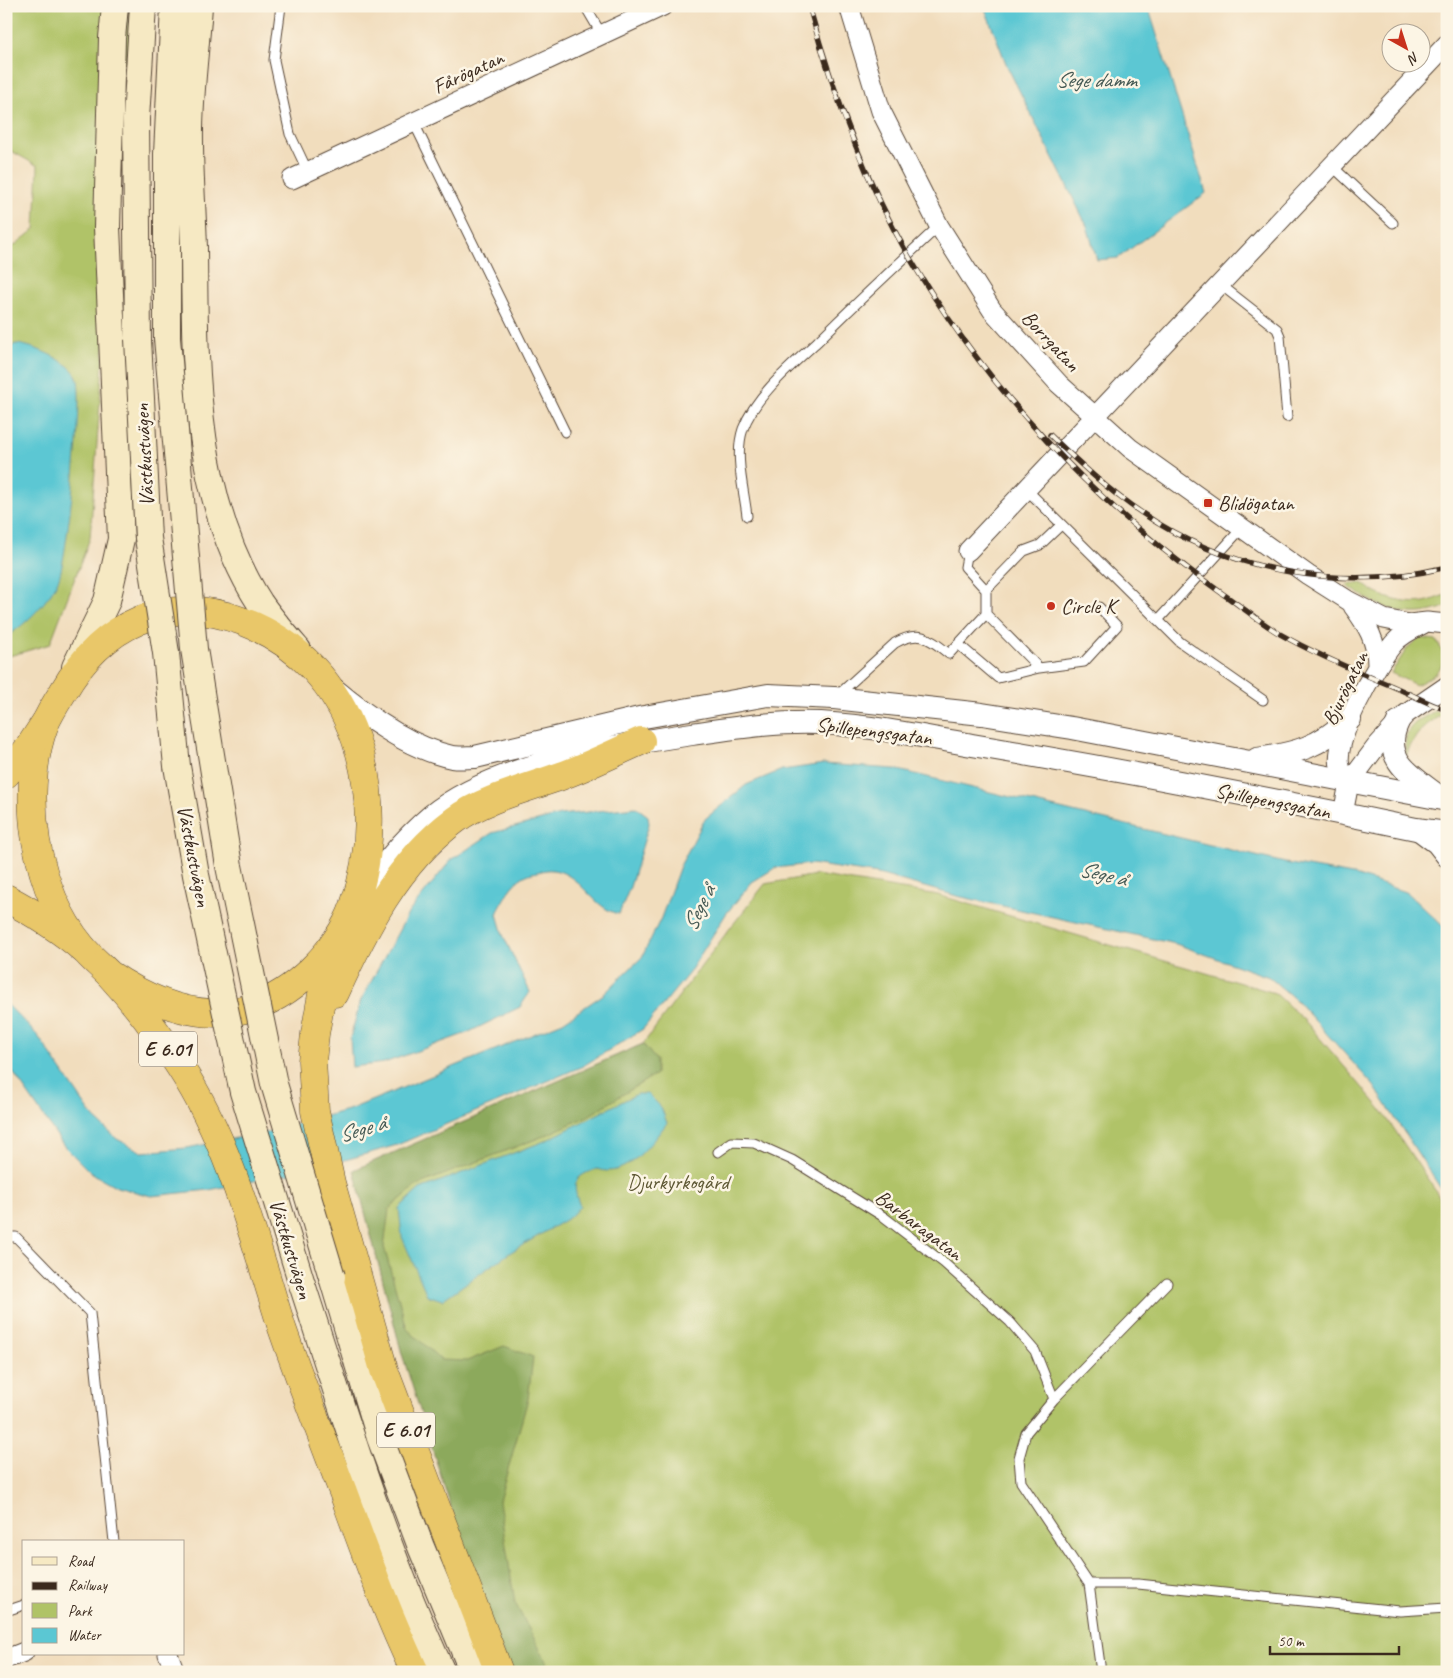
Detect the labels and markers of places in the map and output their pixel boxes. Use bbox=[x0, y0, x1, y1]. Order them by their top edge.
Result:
place label: Blidögatan bbox=[1218, 490, 1295, 516]
marker: Blidögatan bbox=[1202, 497, 1214, 509]
place label: Circle K bbox=[1061, 593, 1120, 619]
marker: Circle K bbox=[1045, 600, 1057, 612]

